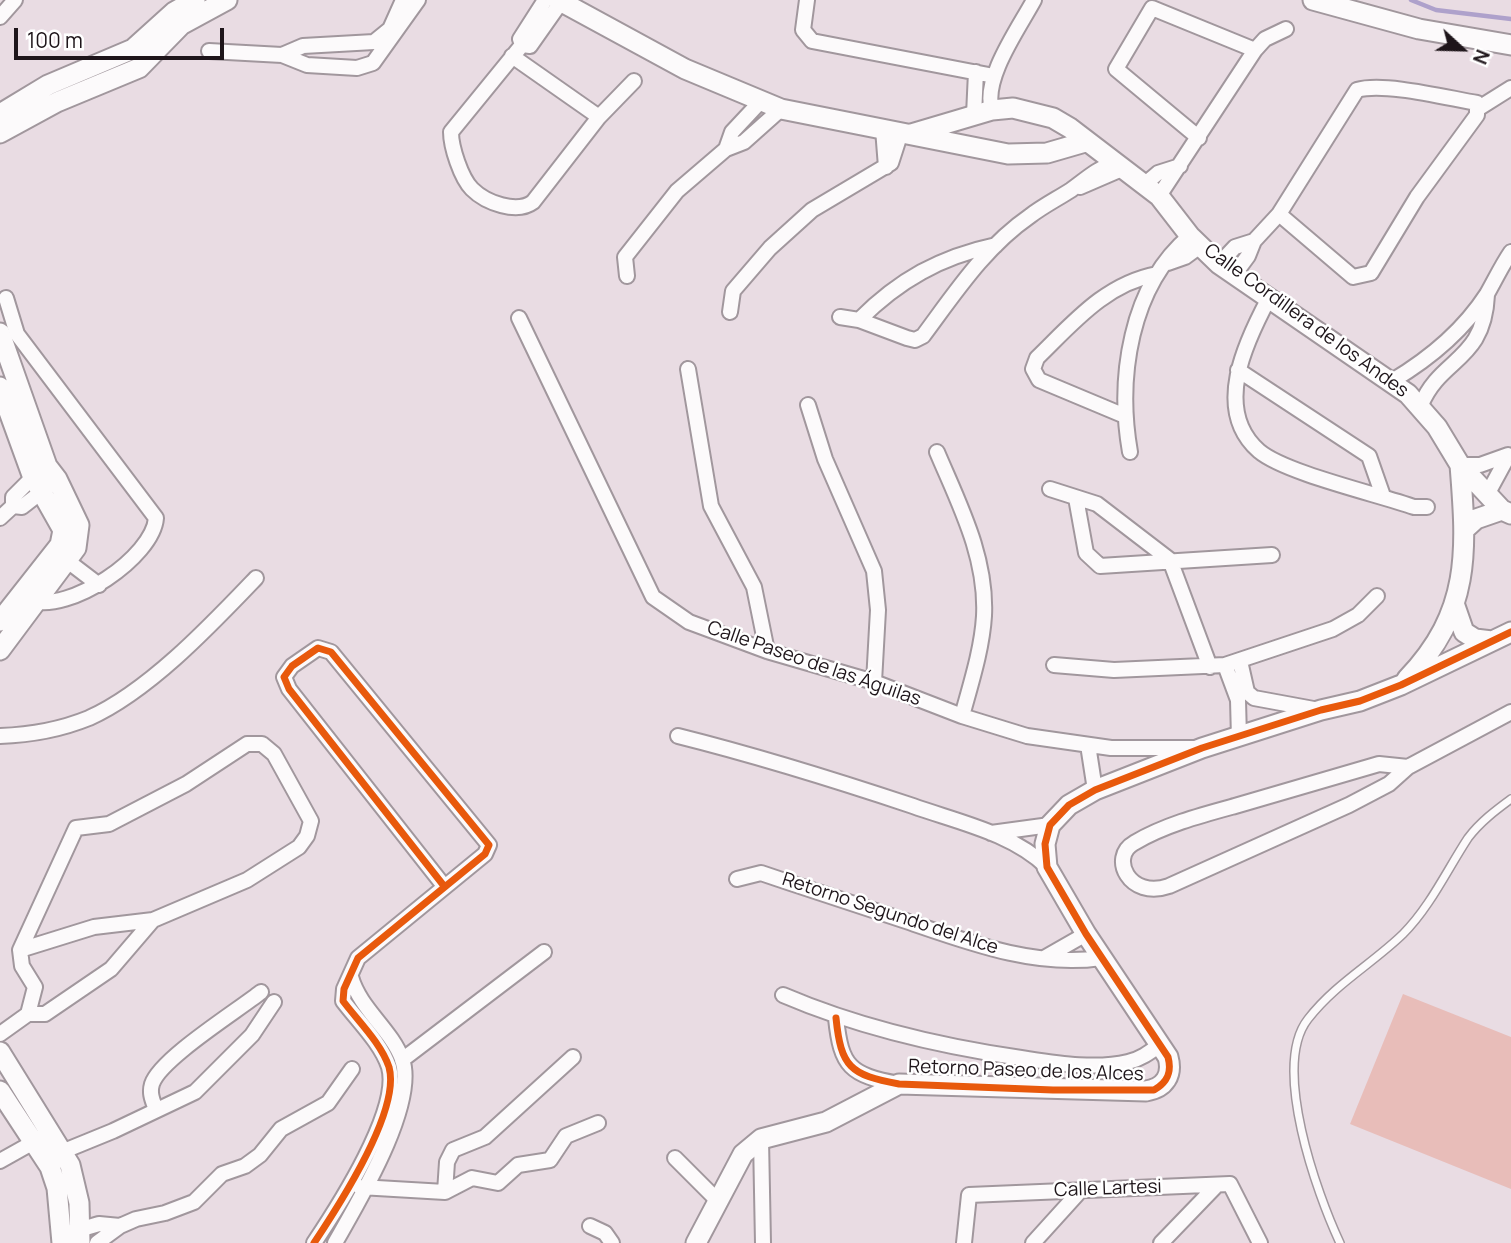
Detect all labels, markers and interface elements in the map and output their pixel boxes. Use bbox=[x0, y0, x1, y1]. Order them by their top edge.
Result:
scale bar bbox=[18, 14, 228, 58]
north arrow bbox=[1427, 14, 1497, 84]
text: 100 m bbox=[27, 26, 83, 54]
text: N bbox=[1467, 46, 1496, 68]
street label: Calle Cordillera de los Andes bbox=[1199, 239, 1413, 403]
street label: Calle Paseo de las Águilas bbox=[704, 617, 924, 711]
street label: Retorno Segundo del Alce bbox=[779, 868, 1001, 960]
street label: Retorno Paseo de los Alces bbox=[908, 1055, 1144, 1087]
street label: Calle Lartesi bbox=[1054, 1176, 1162, 1202]

